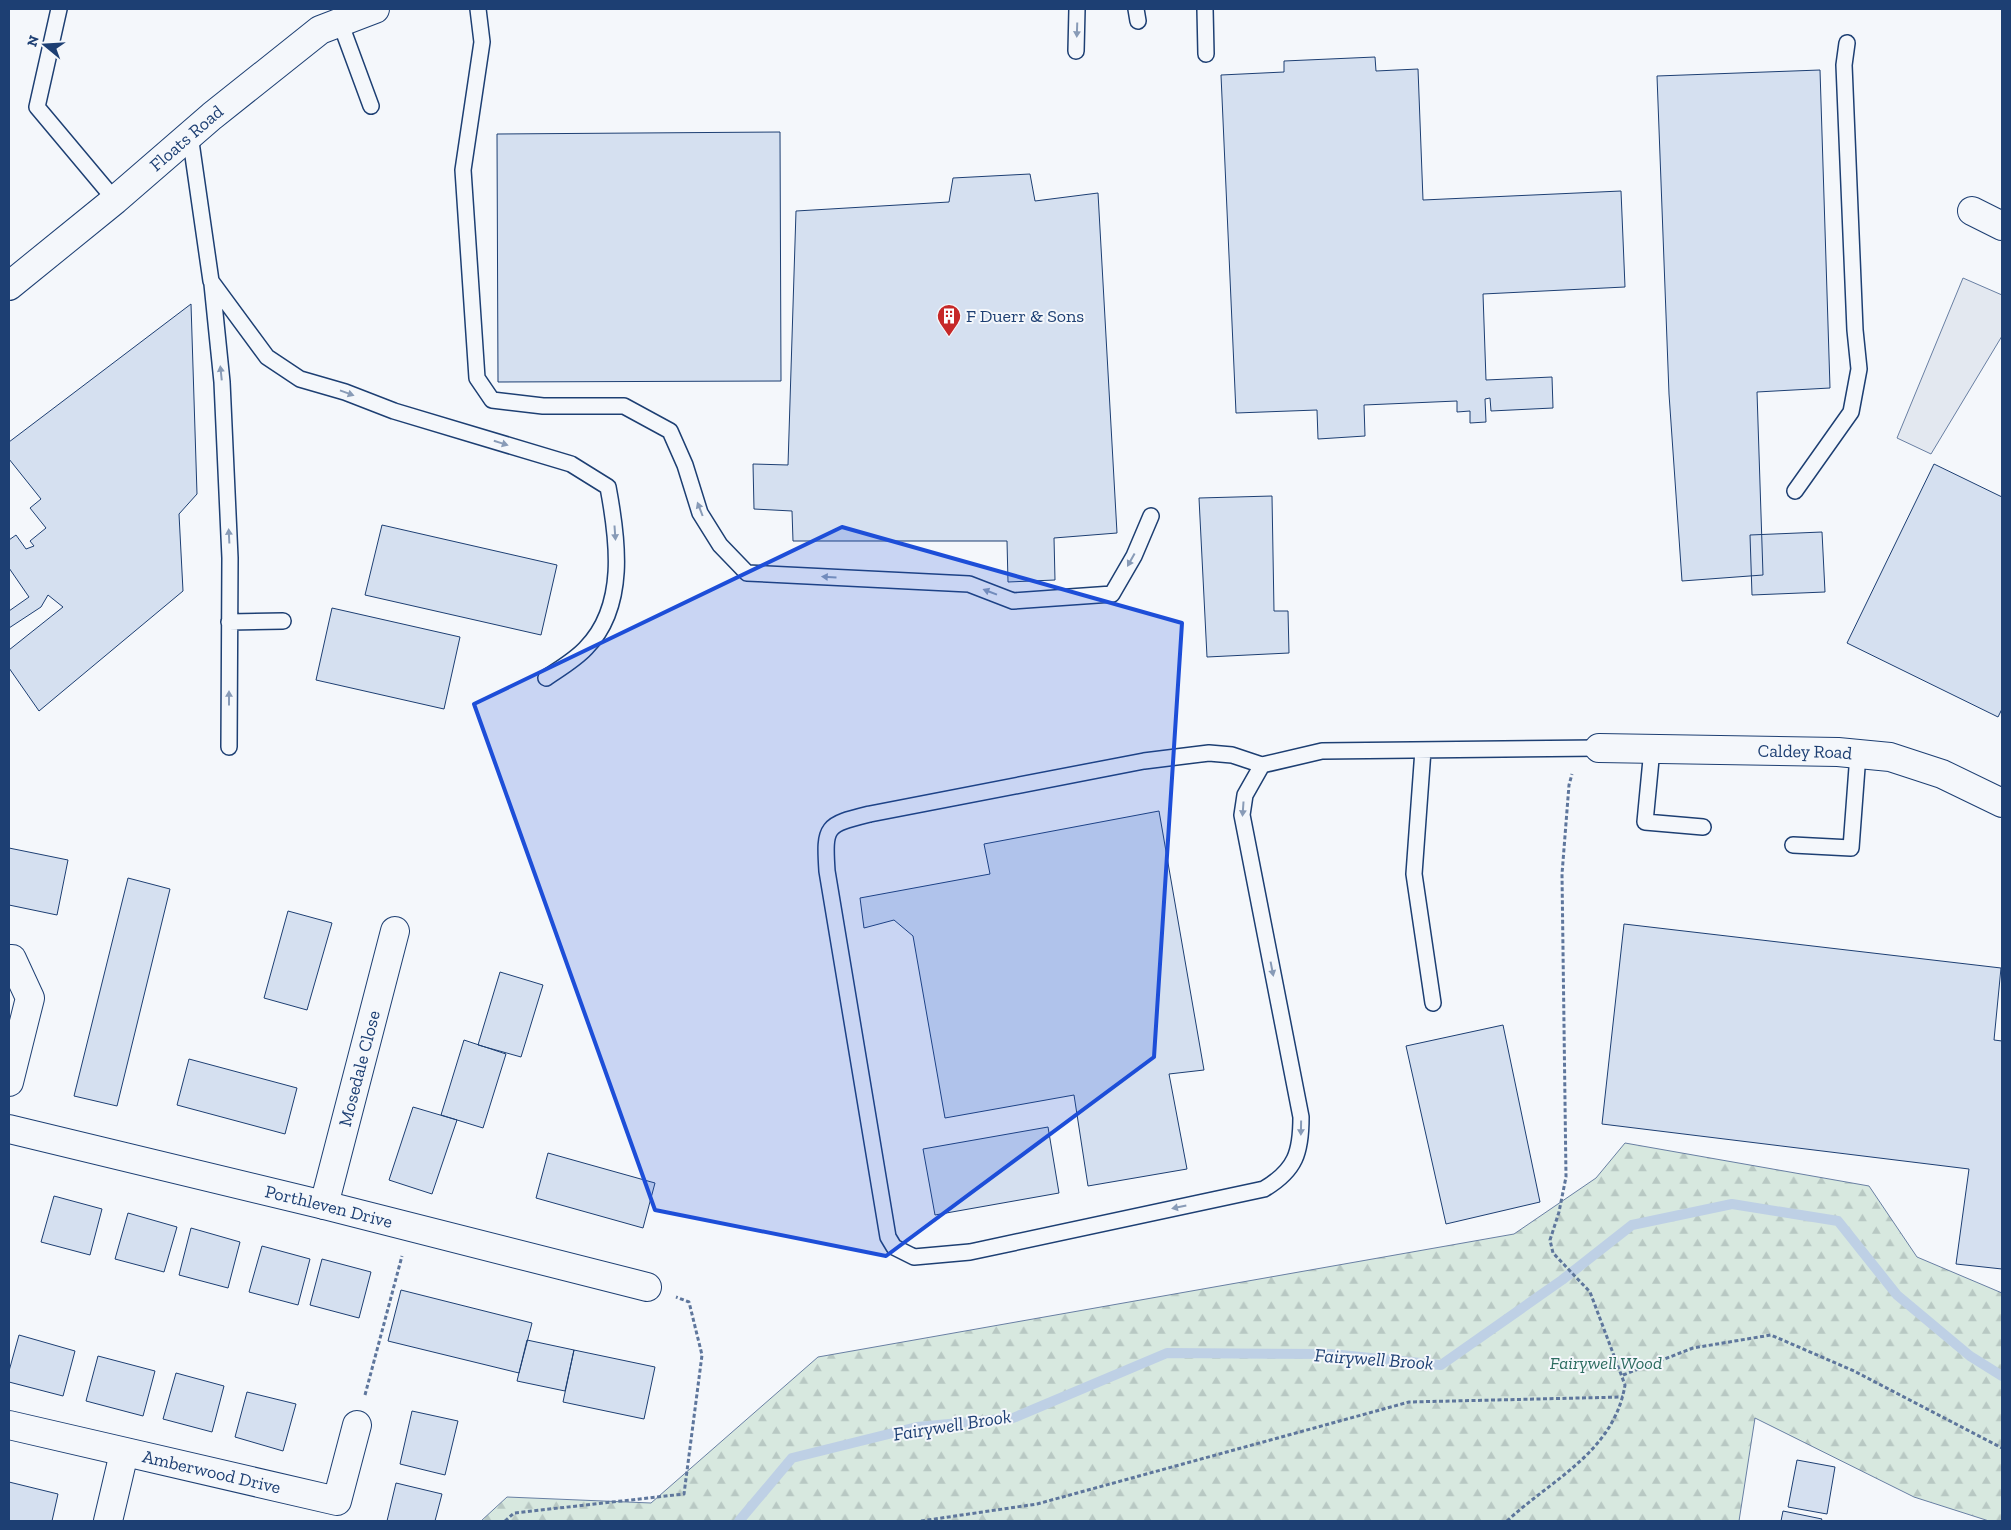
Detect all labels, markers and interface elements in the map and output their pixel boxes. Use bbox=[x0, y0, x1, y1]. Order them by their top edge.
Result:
north arrow bbox=[20, 20, 70, 70]
one-way arrow bbox=[1073, 22, 1081, 38]
text: N bbox=[23, 33, 43, 49]
street label: Floats Road bbox=[145, 100, 228, 176]
building icon: F Duerr & Sons bbox=[936, 303, 962, 337]
place label: F Duerr & Sons bbox=[966, 305, 1084, 327]
one-way arrow bbox=[217, 365, 225, 381]
one-way arrow bbox=[340, 389, 355, 397]
one-way arrow bbox=[494, 440, 509, 448]
one-way arrow bbox=[696, 501, 704, 516]
one-way arrow bbox=[612, 525, 620, 541]
one-way arrow bbox=[225, 527, 233, 543]
one-way arrow bbox=[1127, 553, 1135, 568]
one-way arrow bbox=[821, 572, 837, 580]
one-way arrow bbox=[982, 588, 997, 596]
one-way arrow bbox=[225, 690, 233, 706]
street label: Caldey Road bbox=[1757, 740, 1853, 764]
one-way arrow bbox=[1239, 801, 1247, 817]
one-way arrow bbox=[1269, 961, 1277, 977]
street label: Mosedale Close bbox=[334, 1008, 385, 1129]
one-way arrow bbox=[1297, 1121, 1305, 1137]
street label: Porthleven Drive bbox=[263, 1180, 395, 1233]
one-way arrow bbox=[1172, 1203, 1187, 1211]
water label: Fairywell Brook bbox=[1314, 1343, 1434, 1375]
park label: Fairywell Wood bbox=[1550, 1352, 1662, 1374]
water label: Fairywell Brook bbox=[891, 1404, 1013, 1446]
street label: Amberwood Drive bbox=[140, 1445, 283, 1499]

